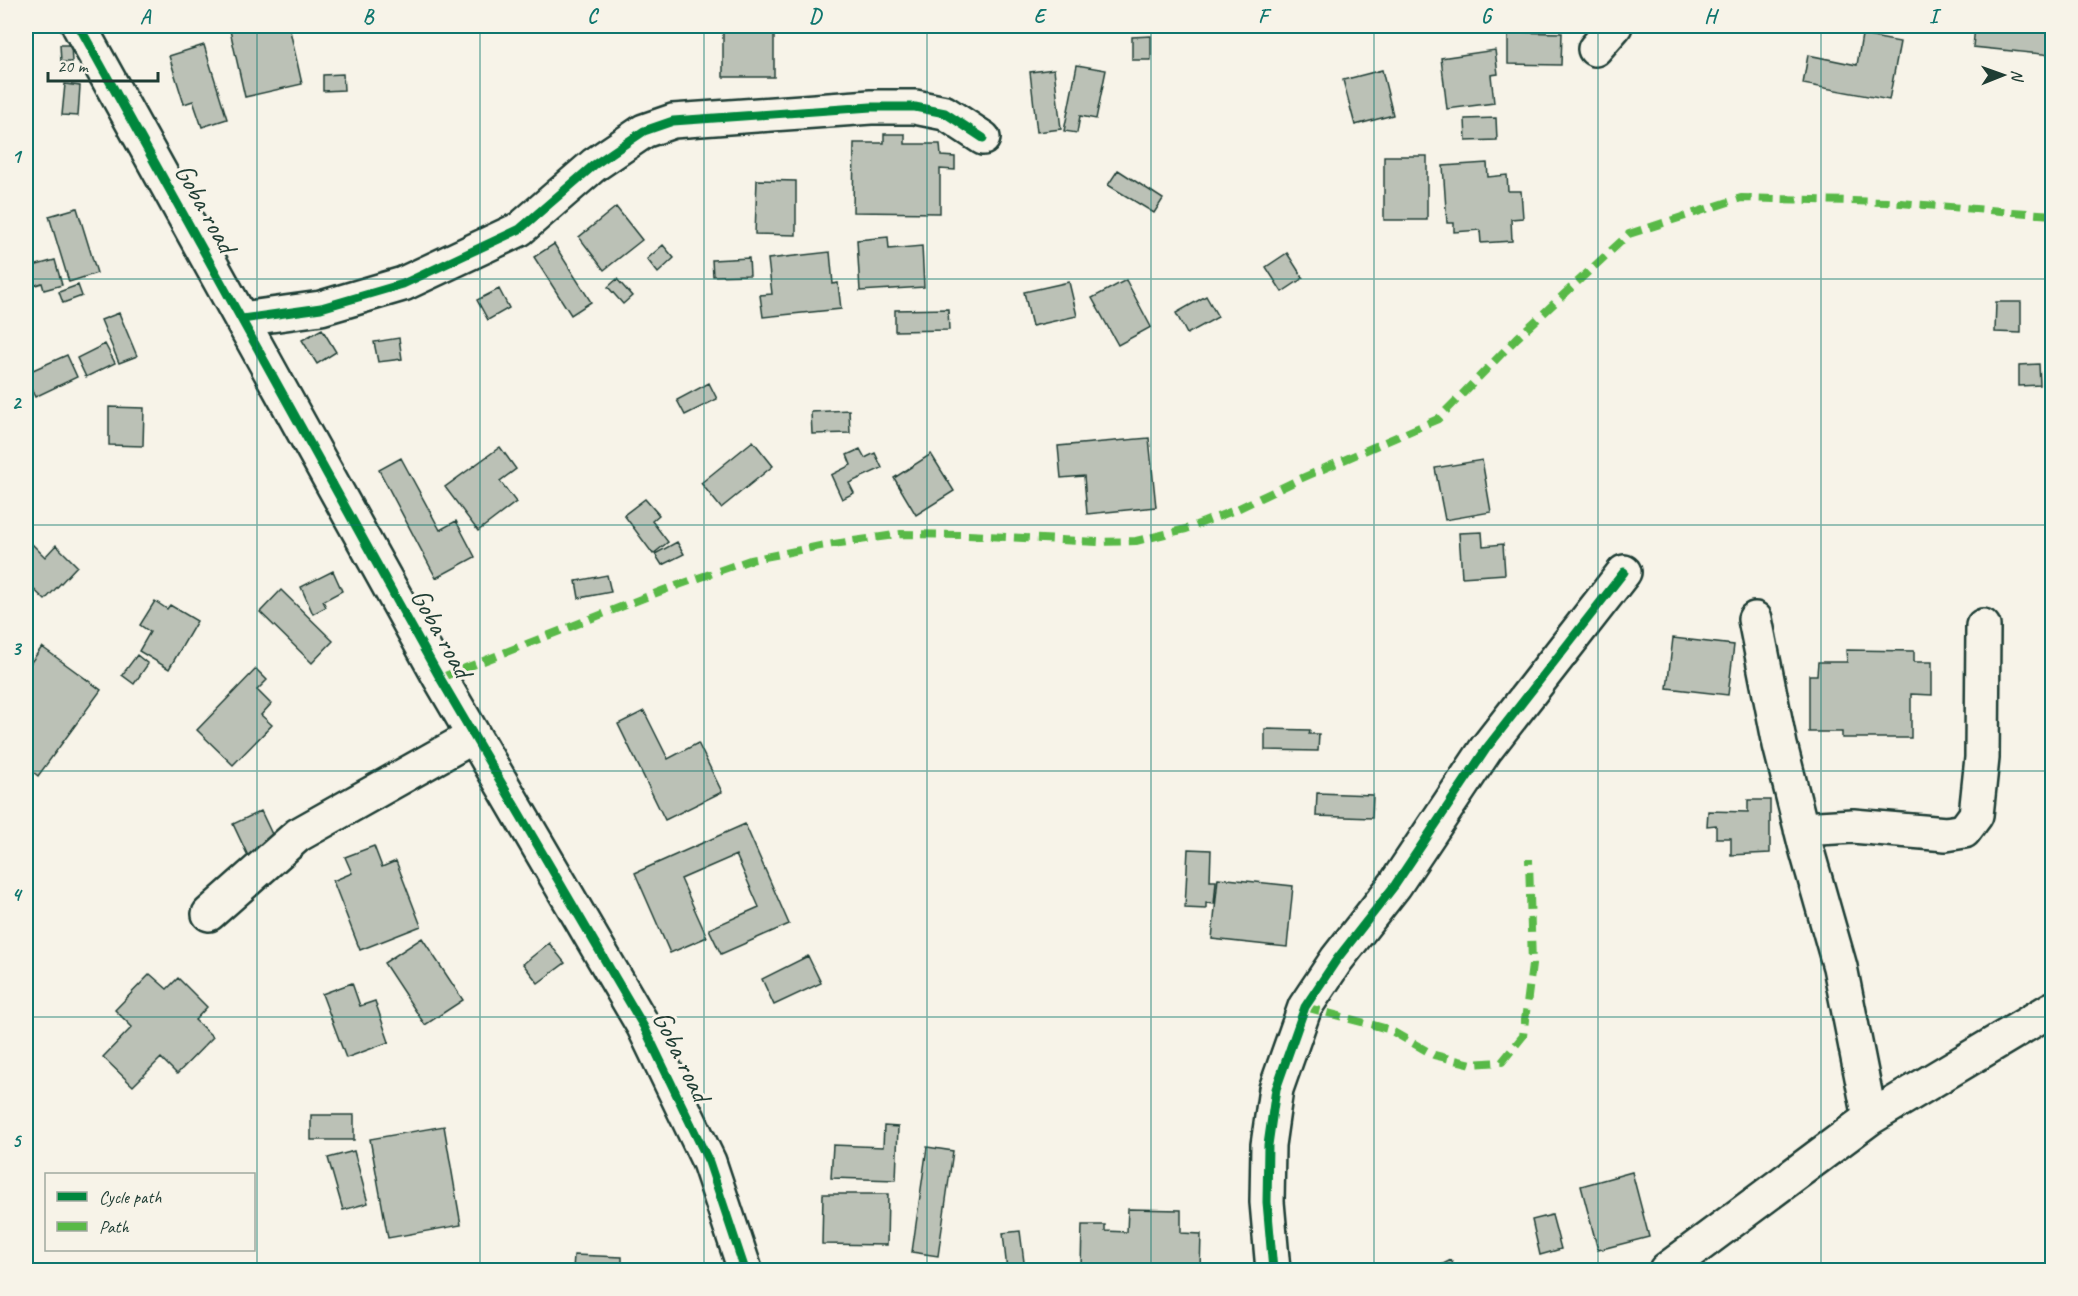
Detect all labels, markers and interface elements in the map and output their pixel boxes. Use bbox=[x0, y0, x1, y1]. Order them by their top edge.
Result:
text: A bbox=[140, 4, 152, 29]
text: B bbox=[363, 4, 375, 29]
text: C bbox=[587, 4, 599, 29]
text: D bbox=[809, 4, 823, 29]
text: E bbox=[1034, 4, 1048, 29]
text: F bbox=[1258, 4, 1272, 29]
text: G bbox=[1481, 4, 1494, 29]
text: H bbox=[1704, 4, 1719, 29]
text: I bbox=[1929, 4, 1942, 29]
scale bar bbox=[48, 45, 158, 83]
north arrow bbox=[1973, 45, 2033, 105]
text: 20 m bbox=[57, 55, 90, 77]
text: N bbox=[2007, 70, 2027, 83]
text: 1 bbox=[12, 144, 23, 169]
street label: Goba road bbox=[167, 157, 247, 262]
text: 2 bbox=[12, 390, 23, 415]
street label: Goba road bbox=[403, 582, 483, 687]
text: 3 bbox=[12, 636, 23, 661]
text: 4 bbox=[12, 882, 24, 907]
street label: Goba road bbox=[645, 1005, 721, 1111]
text: 5 bbox=[12, 1128, 23, 1153]
legend bbox=[45, 1173, 255, 1251]
text: Cycle path bbox=[99, 1186, 162, 1208]
text: Path bbox=[99, 1216, 129, 1238]

